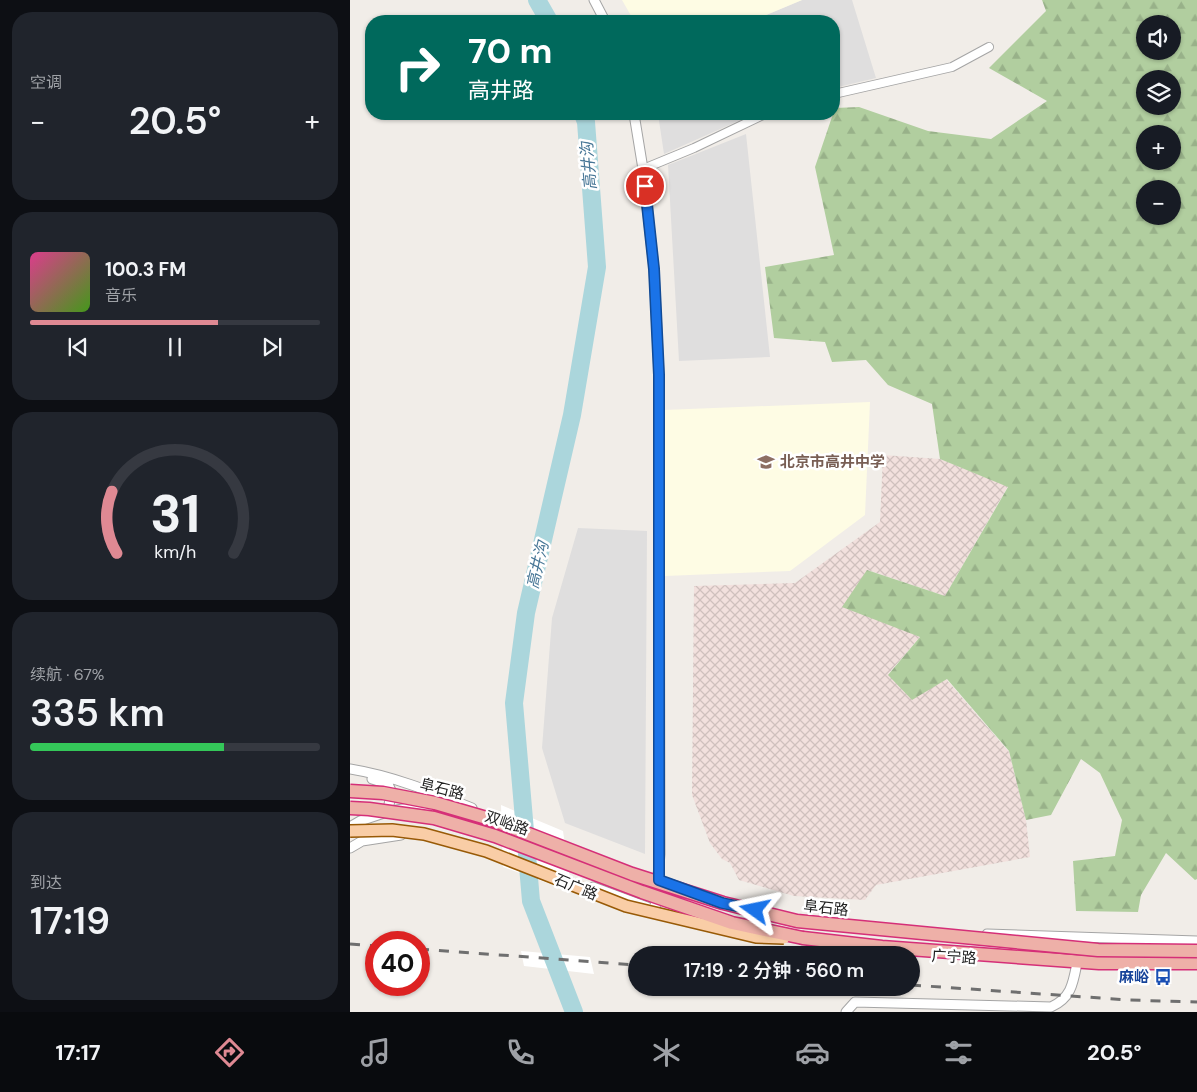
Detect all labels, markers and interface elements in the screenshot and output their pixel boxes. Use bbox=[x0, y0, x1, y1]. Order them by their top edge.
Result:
map controls bbox=[1136, 15, 1181, 225]
button: sound bbox=[1136, 15, 1181, 60]
text: 70 m bbox=[468, 28, 552, 74]
icon: right bbox=[385, 35, 450, 100]
button: layers bbox=[1136, 70, 1181, 115]
text: 空调 bbox=[30, 72, 62, 93]
text: 高井路 bbox=[468, 76, 534, 105]
text: 20.5° bbox=[129, 96, 221, 146]
text: − bbox=[30, 103, 45, 140]
text: + bbox=[305, 103, 320, 140]
button: + bbox=[1136, 125, 1181, 170]
water label: 高井沟 bbox=[576, 139, 601, 191]
pin bbox=[624, 165, 666, 207]
icon: arrive bbox=[631, 172, 659, 200]
button: − bbox=[1136, 180, 1181, 225]
text: 100.3 FM bbox=[105, 257, 186, 282]
text: 音乐 bbox=[105, 285, 137, 306]
icon: previous bbox=[64, 333, 92, 361]
icon: pause bbox=[161, 333, 189, 361]
icon: next bbox=[258, 333, 286, 361]
school or university icon: 北京市高井中学 bbox=[756, 452, 776, 472]
place label: 北京市高井中学 bbox=[780, 452, 885, 472]
text: 31 bbox=[150, 480, 200, 548]
water label: 高井沟 bbox=[522, 537, 554, 591]
text: km/h bbox=[154, 540, 196, 564]
text: 续航 · 67% bbox=[30, 664, 104, 685]
text: 335 km bbox=[30, 688, 165, 738]
street label: 阜石路 bbox=[418, 774, 466, 804]
street label: 双峪路 bbox=[482, 806, 532, 840]
street label: 石广路 bbox=[551, 869, 601, 905]
text: 到达 bbox=[30, 872, 62, 893]
position arrow bbox=[728, 883, 780, 935]
text: 17:19 bbox=[30, 896, 110, 946]
street label: 阜石路 bbox=[803, 896, 849, 920]
speed limit sign: 40 bbox=[365, 931, 430, 996]
street label: 广宁路 bbox=[931, 946, 977, 968]
text: 17:19 · 2 分钟 · 560 m bbox=[684, 958, 864, 983]
place label: 麻峪 bbox=[1119, 967, 1149, 987]
bus stop icon: 麻峪 bbox=[1153, 967, 1173, 987]
icon: directions bbox=[212, 1035, 247, 1070]
icon: music bbox=[358, 1035, 393, 1070]
icon: phone bbox=[503, 1035, 538, 1070]
icon: climate bbox=[649, 1035, 684, 1070]
icon: car bbox=[795, 1035, 830, 1070]
icon: filters bbox=[941, 1035, 976, 1070]
text: 17:17 bbox=[55, 1038, 101, 1067]
text: 20.5° bbox=[1087, 1038, 1141, 1067]

